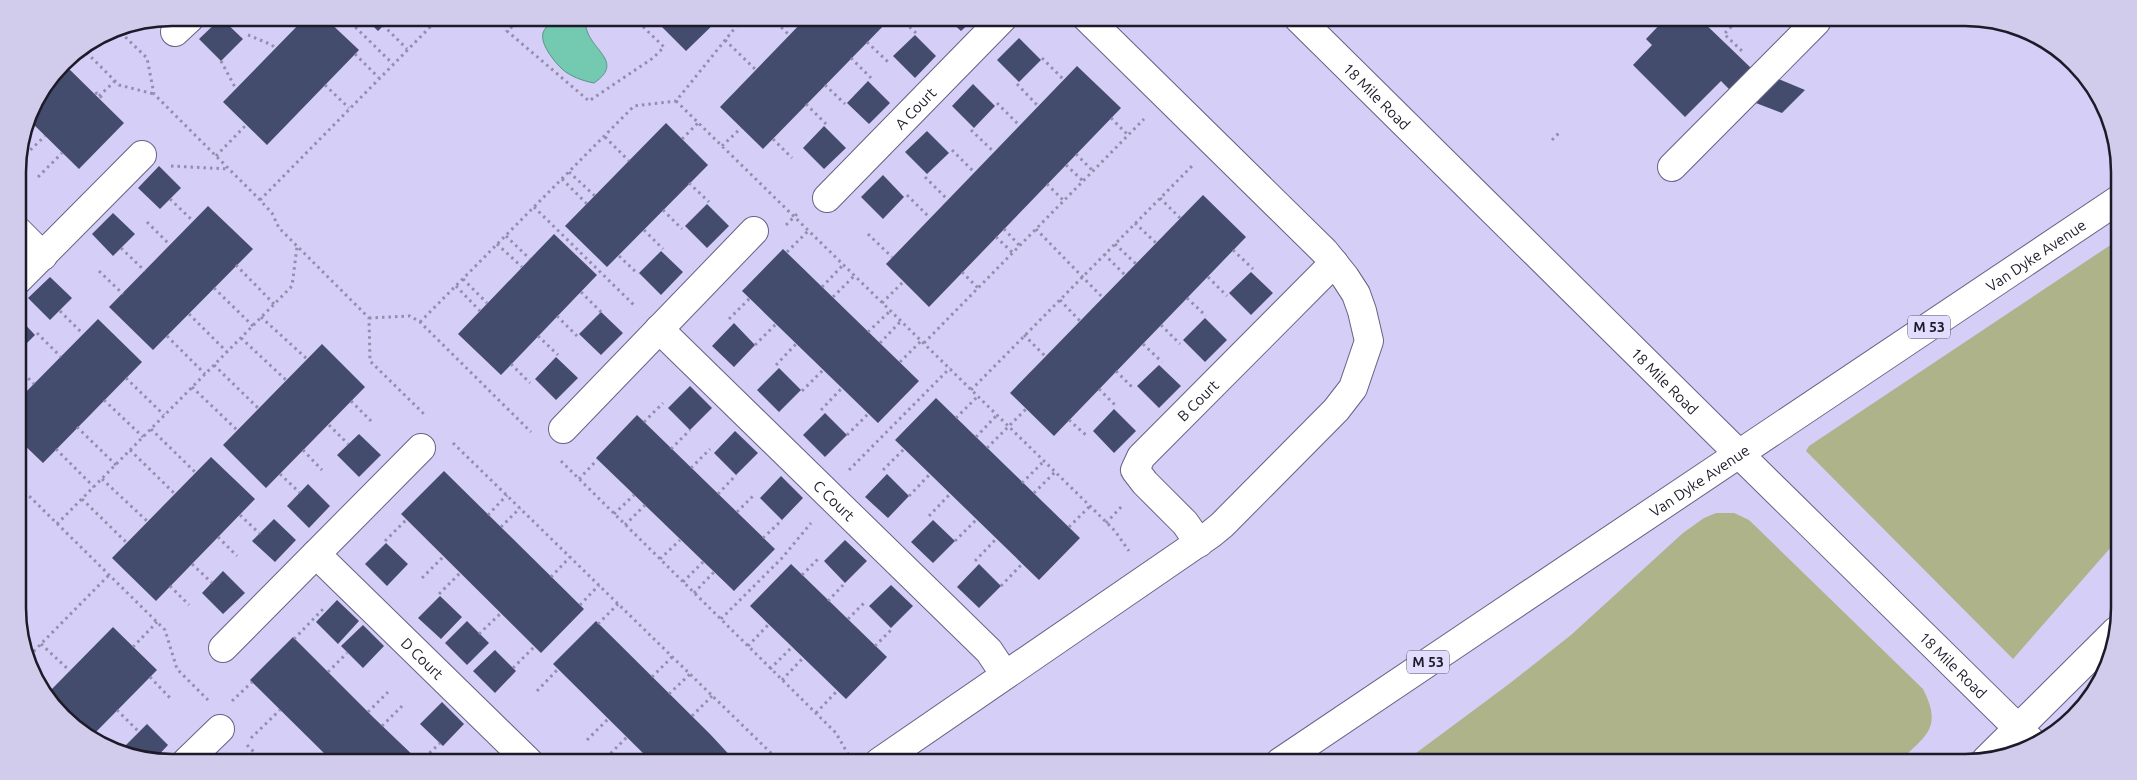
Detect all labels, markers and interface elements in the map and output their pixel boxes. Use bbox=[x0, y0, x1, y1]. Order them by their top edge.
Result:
street label: 18 Mile Road bbox=[1340, 59, 1414, 133]
street label: A Court bbox=[891, 84, 939, 132]
street label: Van Dyke Avenue bbox=[1983, 216, 2089, 295]
road number: M 53 bbox=[1908, 316, 1950, 338]
street label: 18 Mile Road bbox=[1628, 344, 1702, 418]
street label: B Court bbox=[1174, 376, 1222, 424]
street label: Van Dyke Avenue bbox=[1646, 441, 1752, 520]
street label: C Court bbox=[810, 476, 859, 524]
street label: 18 Mile Road bbox=[1916, 628, 1990, 701]
street label: D Court bbox=[398, 634, 447, 682]
road number: M 53 bbox=[1407, 650, 1449, 674]

